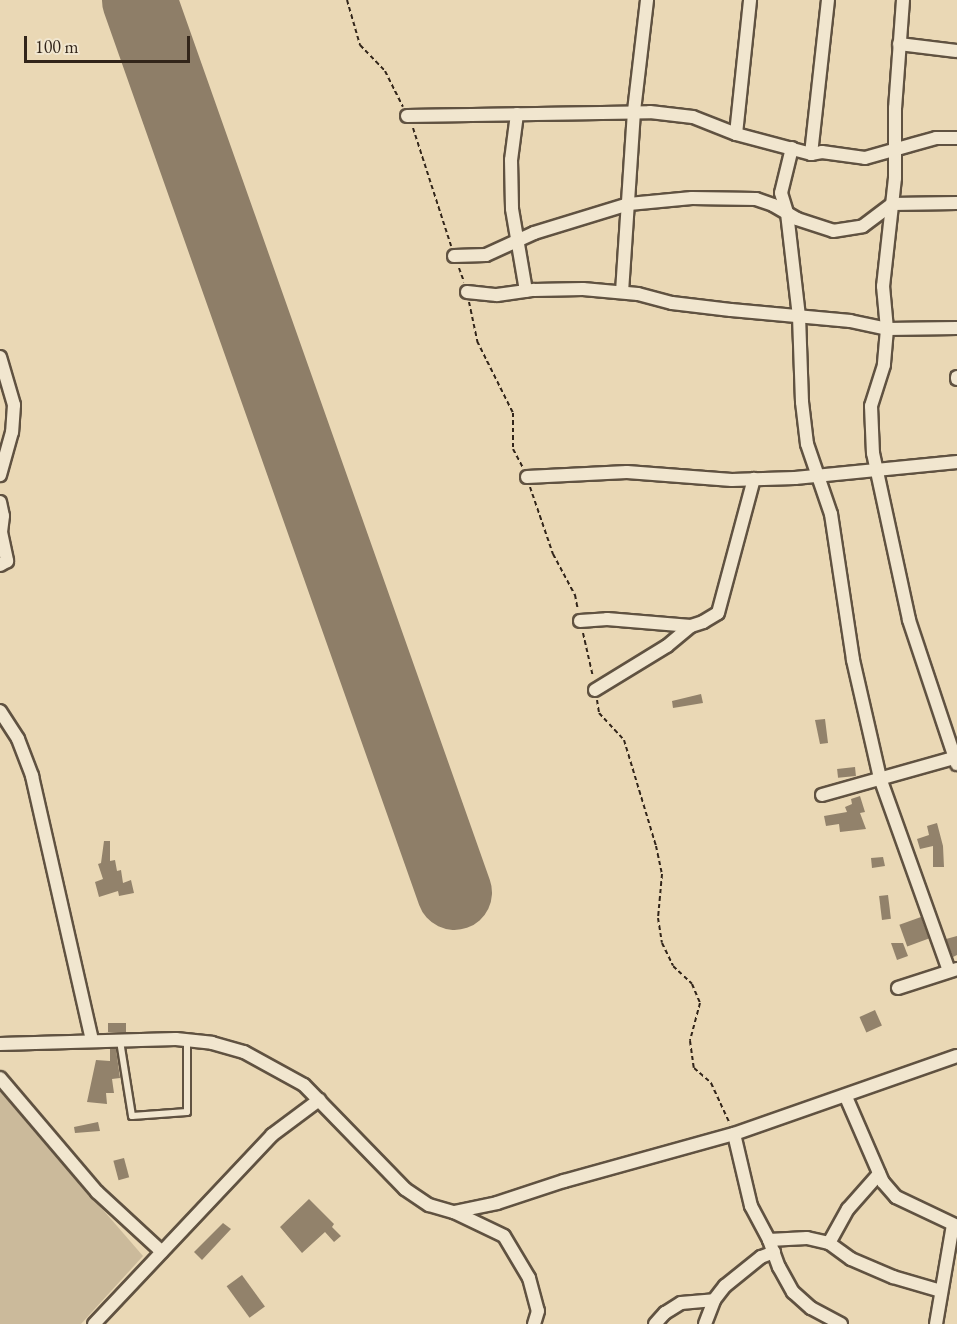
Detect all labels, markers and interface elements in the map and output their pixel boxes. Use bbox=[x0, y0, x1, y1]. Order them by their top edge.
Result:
scale bar bbox=[27, 24, 194, 62]
text: 100 m bbox=[35, 35, 79, 58]

